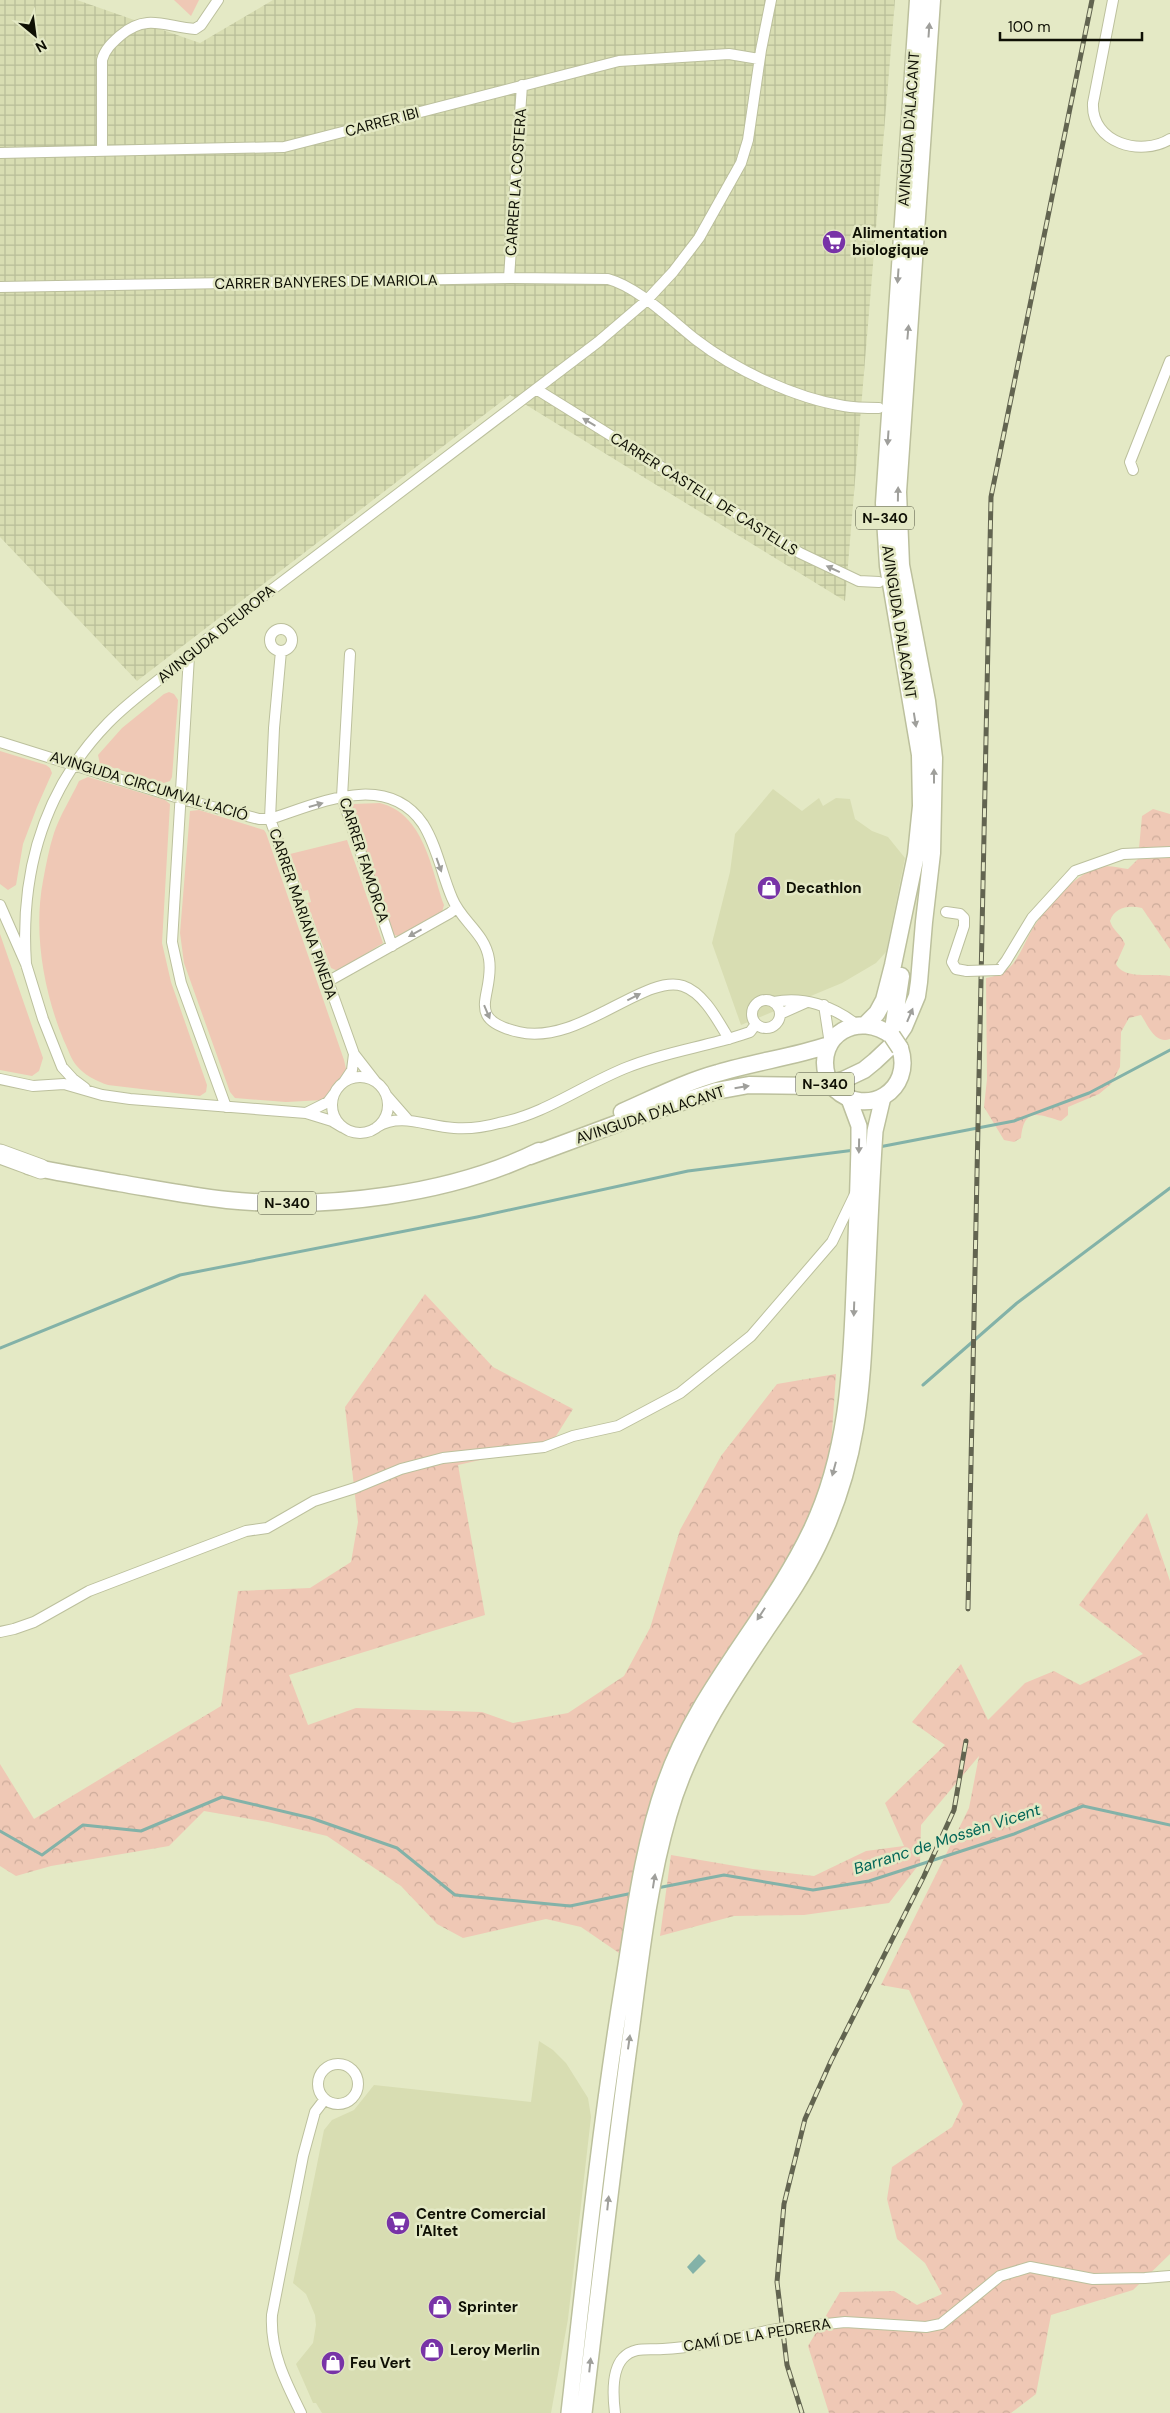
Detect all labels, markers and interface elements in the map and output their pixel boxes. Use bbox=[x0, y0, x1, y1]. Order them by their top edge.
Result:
north arrow bbox=[10, 10, 60, 60]
scale bar bbox=[1000, 10, 1142, 42]
text: 100 m bbox=[1008, 17, 1051, 37]
one-way arrow bbox=[926, 22, 934, 38]
text: N bbox=[32, 36, 50, 57]
street label: AVINGUDA D'ALACANT bbox=[894, 51, 924, 207]
street label: CARRER IBI bbox=[343, 103, 421, 141]
street label: CARRER LA COSTERA bbox=[501, 107, 531, 257]
place label: Alimentation biologique bbox=[852, 223, 947, 260]
supermarket icon: Alimentation biologique bbox=[821, 229, 847, 255]
one-way arrow bbox=[894, 268, 902, 284]
street label: CARRER BANYERES DE MARIOLA bbox=[214, 270, 438, 294]
one-way arrow bbox=[904, 323, 912, 339]
one-way arrow bbox=[582, 418, 595, 427]
street label: CARRER CASTELL DE CASTELLS bbox=[606, 428, 802, 560]
one-way arrow bbox=[883, 430, 891, 446]
one-way arrow bbox=[894, 486, 902, 502]
road number: N-340 bbox=[856, 506, 914, 530]
street label: AVINGUDA D'ALACANT bbox=[877, 544, 921, 700]
one-way arrow bbox=[826, 564, 840, 572]
street label: AVINGUDA D'EUROPA bbox=[153, 580, 279, 688]
one-way arrow bbox=[912, 712, 920, 728]
street label: AVINGUDA CIRCUMVAL·LACIÓ bbox=[48, 746, 250, 826]
one-way arrow bbox=[930, 768, 938, 784]
street label: CARRER FAMORCA bbox=[334, 795, 394, 925]
one-way arrow bbox=[309, 800, 324, 808]
street label: CARRER MARIANA PINEDA bbox=[264, 826, 342, 1002]
one-way arrow bbox=[436, 858, 443, 873]
shop icon: Decathlon bbox=[756, 875, 782, 901]
place label: Decathlon bbox=[786, 878, 862, 898]
one-way arrow bbox=[407, 929, 422, 937]
one-way arrow bbox=[626, 993, 641, 1001]
one-way arrow bbox=[483, 1005, 492, 1020]
one-way arrow bbox=[906, 1008, 914, 1022]
road number: N-340 bbox=[796, 1072, 854, 1096]
street label: AVINGUDA D'ALACANT bbox=[573, 1081, 727, 1149]
one-way arrow bbox=[734, 1082, 750, 1090]
one-way arrow bbox=[855, 1138, 863, 1154]
road number: N-340 bbox=[258, 1192, 316, 1214]
one-way arrow bbox=[849, 1301, 857, 1317]
one-way arrow bbox=[830, 1462, 838, 1477]
one-way arrow bbox=[756, 1607, 766, 1620]
water label: Barranc de Mossèn Vicent bbox=[851, 1799, 1044, 1879]
one-way arrow bbox=[650, 1873, 658, 1889]
one-way arrow bbox=[626, 2034, 634, 2050]
one-way arrow bbox=[604, 2195, 612, 2211]
place label: Centre Comercial l'Altet bbox=[416, 2204, 546, 2241]
supermarket icon: Centre Comercial l'Altet bbox=[385, 2210, 411, 2236]
shop icon: Sprinter bbox=[427, 2294, 453, 2320]
place label: Sprinter bbox=[458, 2297, 518, 2317]
street label: CAMÍ DE LA PEDRERA bbox=[682, 2313, 832, 2357]
shop icon: Leroy Merlin bbox=[419, 2337, 445, 2363]
place label: Leroy Merlin bbox=[450, 2340, 540, 2360]
shop icon: Feu Vert bbox=[320, 2350, 346, 2376]
place label: Feu Vert bbox=[350, 2353, 411, 2373]
one-way arrow bbox=[586, 2356, 594, 2372]

